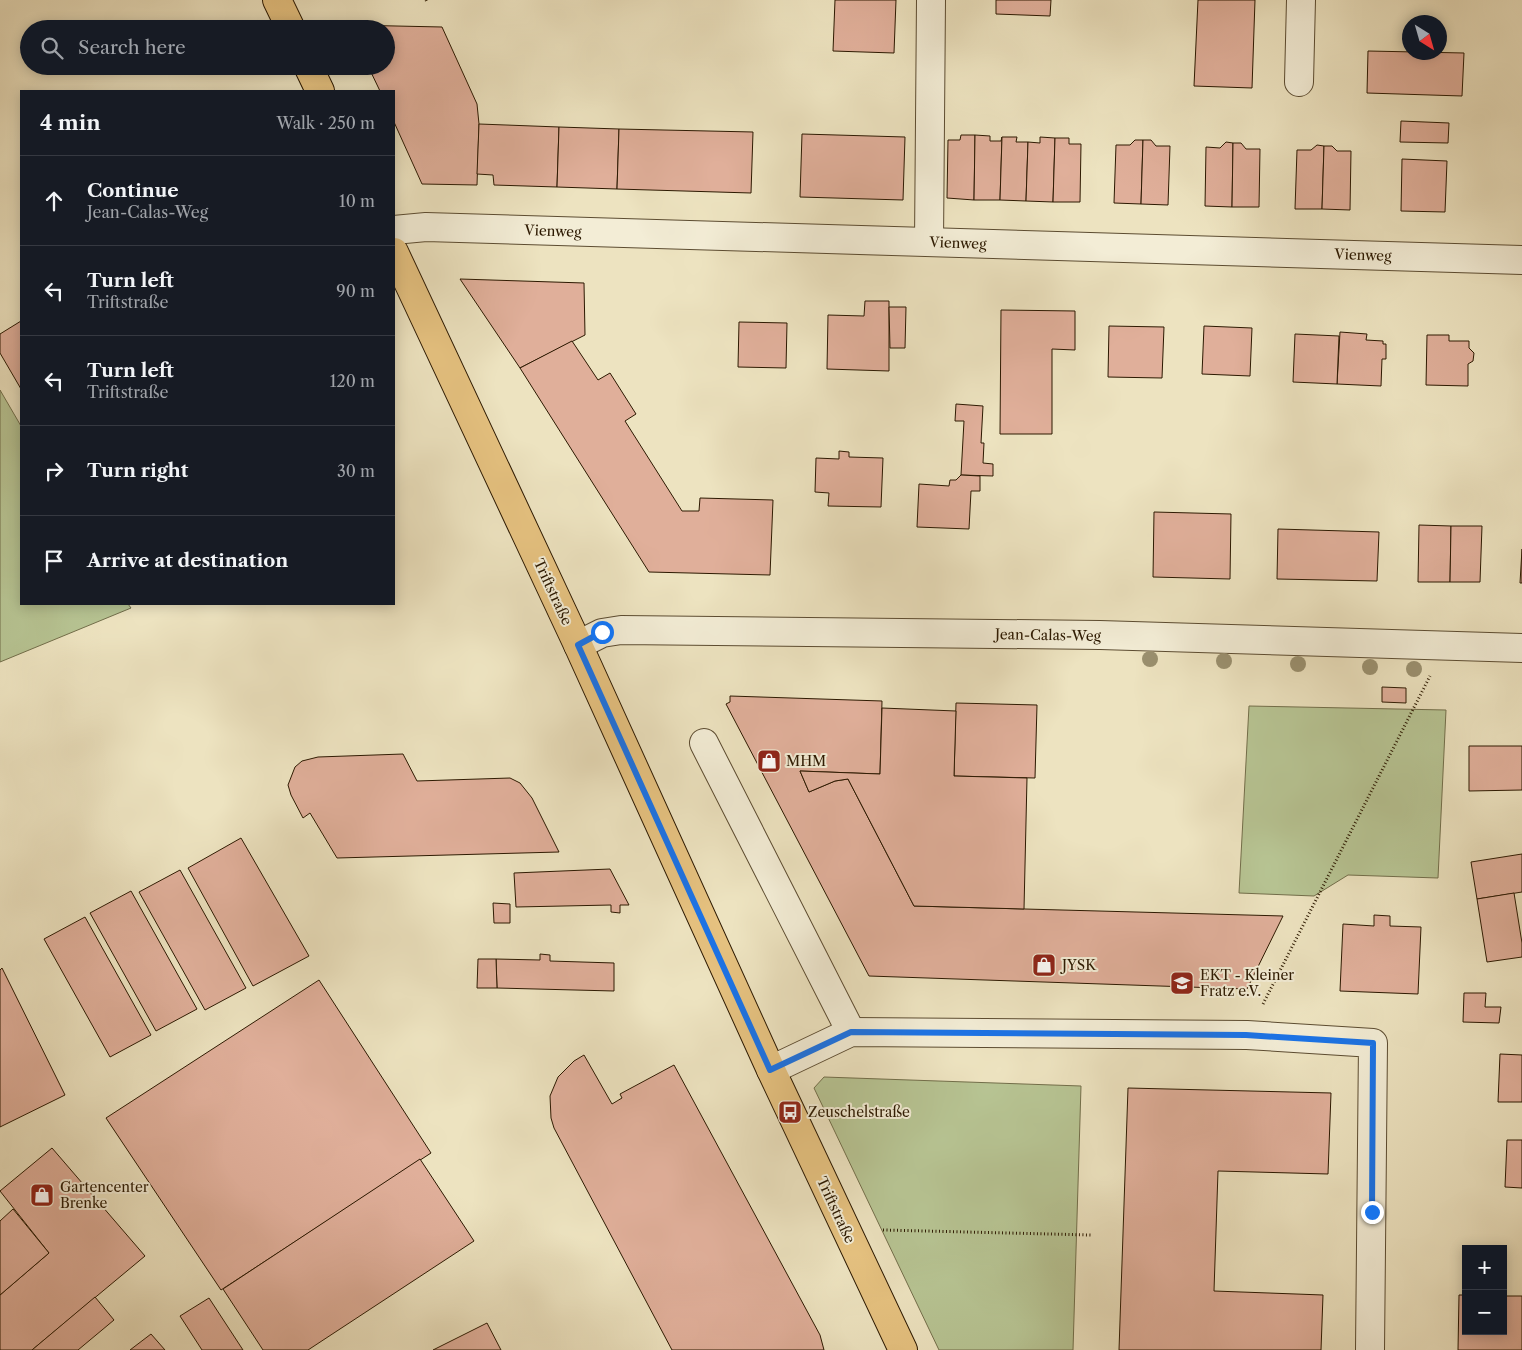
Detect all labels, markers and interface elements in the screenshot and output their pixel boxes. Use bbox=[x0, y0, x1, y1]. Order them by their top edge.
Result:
north arrow bbox=[1402, 15, 1447, 60]
search box bbox=[20, 20, 395, 75]
icon: search bbox=[38, 34, 66, 62]
text: Search here bbox=[78, 36, 186, 59]
text: 4 min bbox=[40, 110, 101, 135]
text: Walk · 250 m bbox=[277, 113, 375, 133]
text: Continue bbox=[87, 179, 179, 202]
icon: ahead bbox=[40, 187, 68, 215]
text: 10 m bbox=[339, 191, 375, 211]
text: Jean-Calas-Weg bbox=[87, 202, 208, 222]
street label: Vienweg bbox=[523, 221, 582, 241]
street label: Vienweg bbox=[928, 233, 987, 253]
street label: Vienweg bbox=[1333, 245, 1392, 265]
text: Turn left bbox=[87, 269, 174, 292]
icon: left bbox=[40, 277, 68, 305]
text: 90 m bbox=[336, 281, 375, 301]
text: Triftstraße bbox=[87, 292, 168, 312]
text: Turn left bbox=[87, 359, 174, 382]
icon: left bbox=[40, 367, 68, 395]
text: 120 m bbox=[330, 371, 375, 391]
text: Triftstraße bbox=[87, 382, 168, 402]
icon: right bbox=[40, 457, 68, 485]
text: Turn right bbox=[87, 459, 188, 482]
text: 30 m bbox=[337, 461, 375, 481]
icon: arrive bbox=[40, 547, 68, 575]
text: Arrive at destination bbox=[87, 549, 288, 572]
street label: Triftstraße bbox=[530, 556, 576, 628]
route start bbox=[591, 621, 614, 644]
street label: Jean-Calas-Weg bbox=[993, 625, 1102, 645]
shop icon: MHM bbox=[756, 748, 782, 774]
place label: MHM bbox=[786, 752, 826, 770]
shop icon: JYSK bbox=[1031, 952, 1057, 978]
place label: JYSK bbox=[1060, 956, 1097, 974]
place label: EKT - Kleiner Fratz e.V. bbox=[1200, 966, 1294, 1000]
school or university icon: EKT - Kleiner Fratz e.V. bbox=[1169, 970, 1195, 996]
bus stop icon: Zeuschelstraße bbox=[777, 1099, 803, 1125]
place label: Zeuschelstraße bbox=[808, 1103, 910, 1121]
street label: Triftstraße bbox=[813, 1174, 859, 1246]
place label: Gartencenter Brenke bbox=[60, 1178, 149, 1212]
shop icon: Gartencenter Brenke bbox=[29, 1182, 55, 1208]
route end bbox=[1361, 1201, 1384, 1224]
map controls bbox=[1462, 1245, 1507, 1335]
button: + bbox=[1462, 1245, 1507, 1290]
button: − bbox=[1462, 1290, 1507, 1335]

